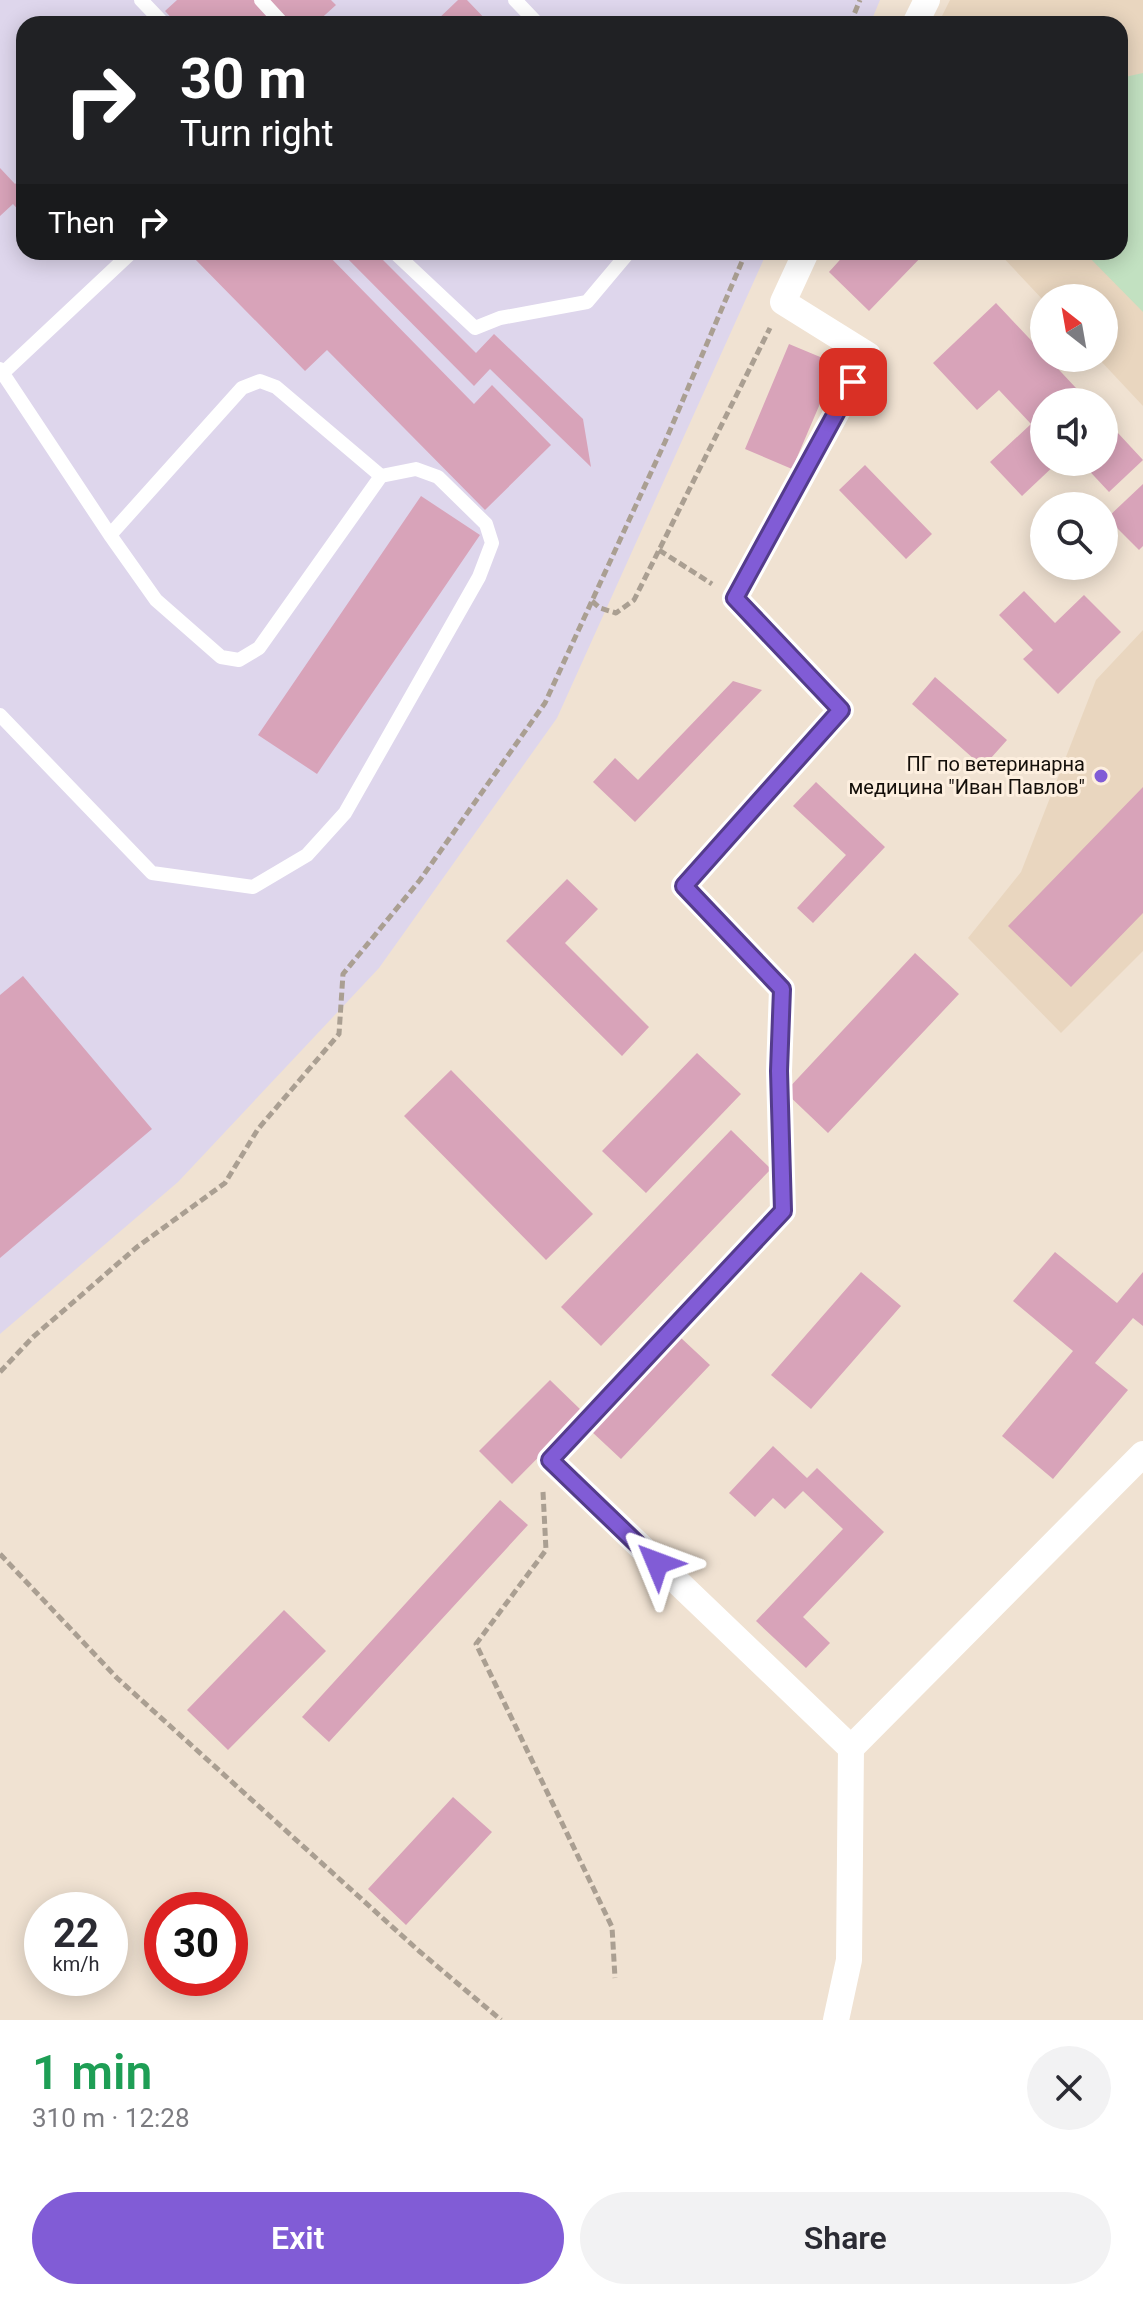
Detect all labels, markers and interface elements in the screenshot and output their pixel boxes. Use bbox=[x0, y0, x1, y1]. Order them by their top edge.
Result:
text: 30 m bbox=[180, 46, 307, 112]
icon: right bbox=[48, 48, 152, 152]
text: Turn right bbox=[180, 113, 333, 155]
icon: right bbox=[131, 200, 175, 244]
text: Then bbox=[48, 205, 115, 240]
north arrow bbox=[1030, 284, 1118, 372]
map controls bbox=[1030, 284, 1118, 580]
pin bbox=[819, 348, 887, 416]
icon: arrive bbox=[831, 360, 875, 404]
button: sound bbox=[1030, 388, 1118, 476]
button: search bbox=[1030, 492, 1118, 580]
place label: ПГ по ветеринарна медицина "Иван Павлов" bbox=[848, 752, 1085, 799]
marker: ПГ по ветеринарна медицина "Иван Павлов" bbox=[1092, 767, 1110, 785]
position arrow bbox=[615, 1521, 699, 1605]
speed limit sign: 30 bbox=[144, 1892, 248, 1996]
text: 22 bbox=[53, 1910, 99, 1957]
text: km/h bbox=[53, 1952, 99, 1976]
text: 1 min bbox=[32, 2044, 152, 2101]
button: close bbox=[1027, 2046, 1111, 2130]
text: 310 m · 12:28 bbox=[32, 2103, 190, 2133]
button: Exit bbox=[32, 2192, 564, 2284]
button: Share bbox=[580, 2192, 1111, 2284]

